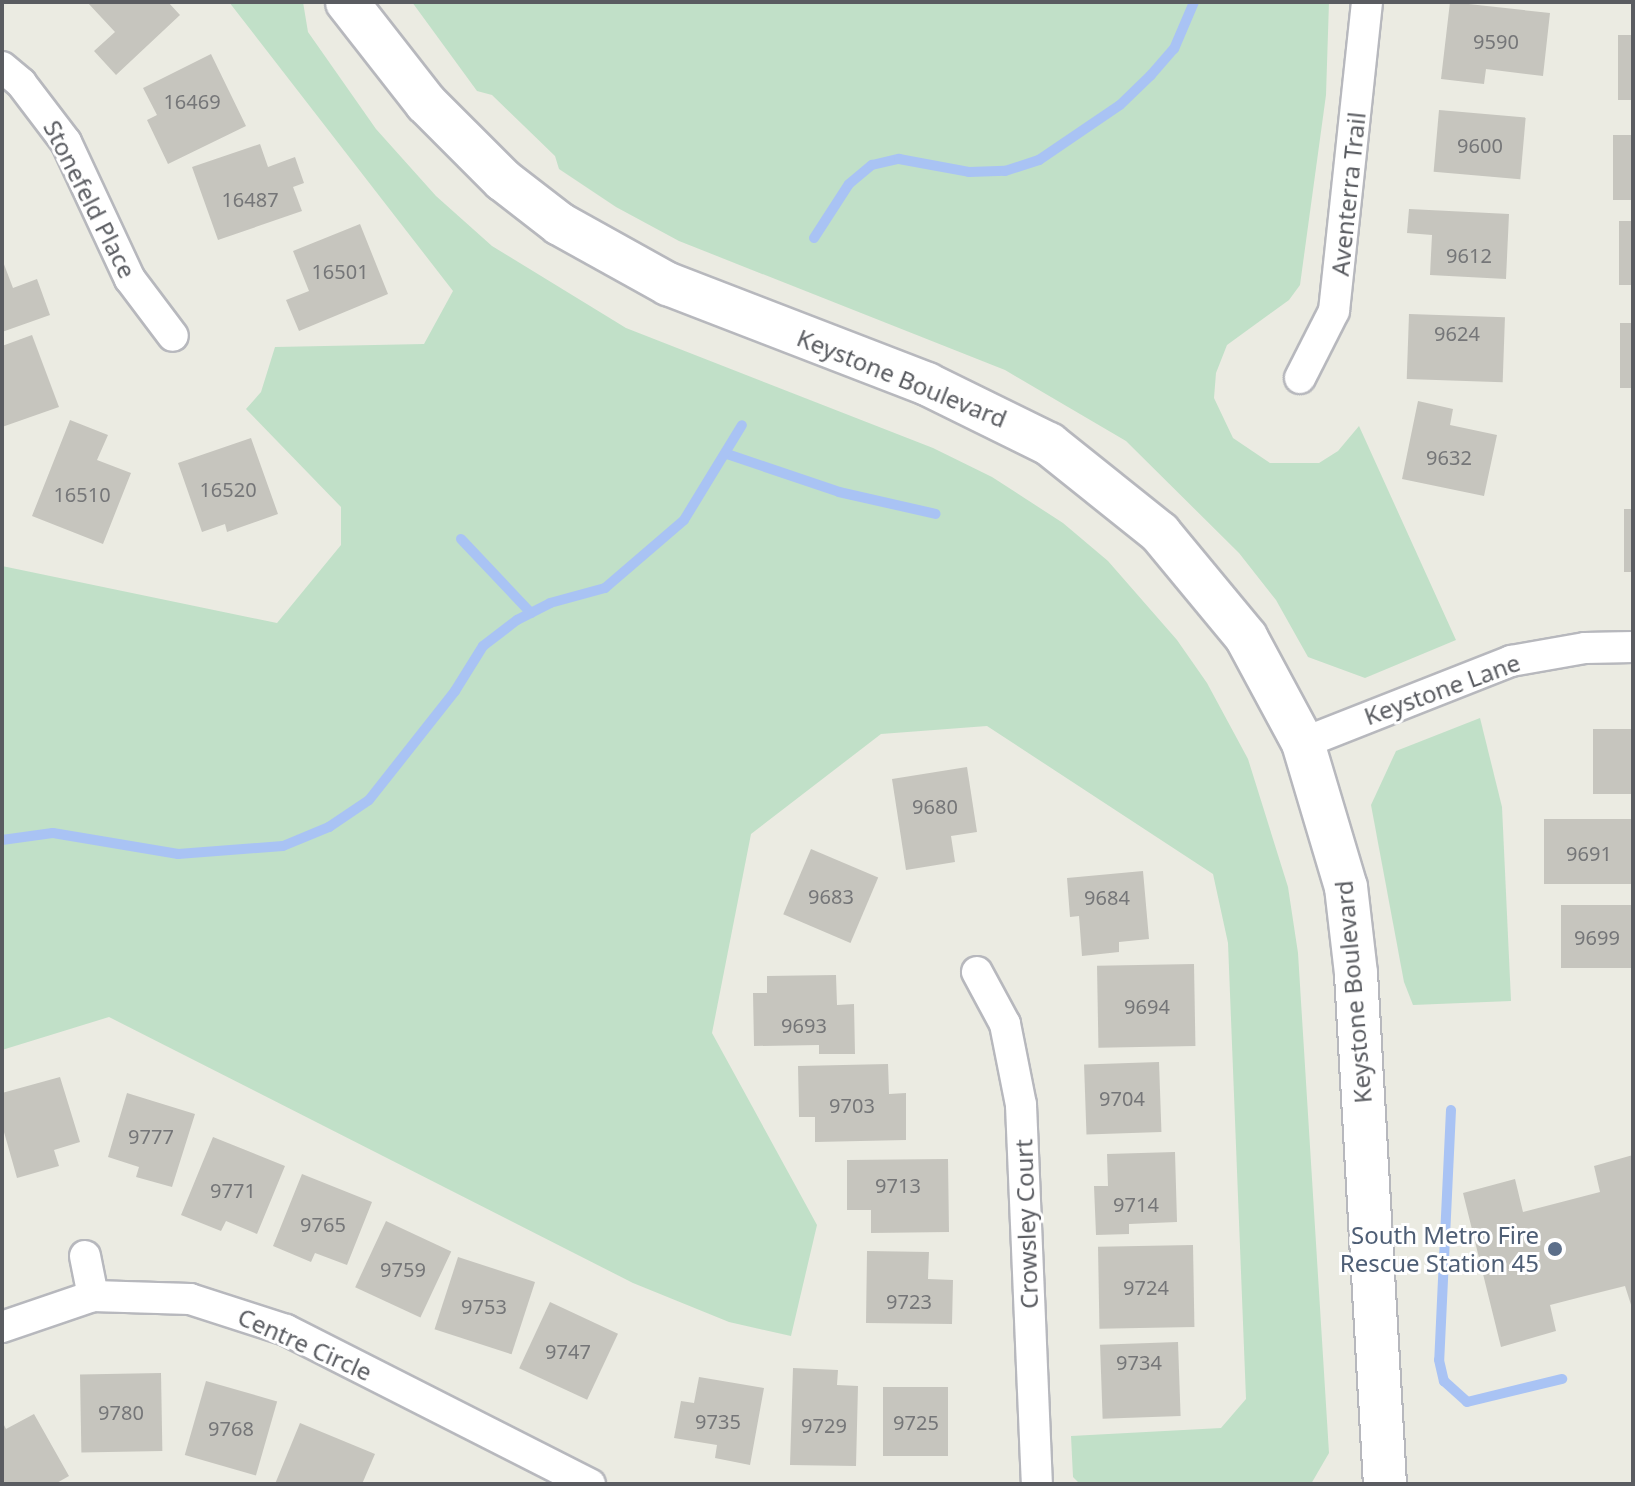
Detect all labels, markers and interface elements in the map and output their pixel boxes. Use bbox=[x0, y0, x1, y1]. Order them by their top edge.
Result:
house number: 9590 bbox=[1473, 29, 1519, 53]
house number: 16469 bbox=[163, 89, 221, 113]
street label: Aventerra Trail bbox=[1325, 111, 1371, 277]
street label: Stonefeld Place bbox=[38, 115, 142, 283]
house number: 9600 bbox=[1457, 133, 1503, 157]
house number: 16487 bbox=[221, 187, 279, 211]
house number: 9612 bbox=[1446, 243, 1492, 267]
house number: 16501 bbox=[311, 259, 369, 283]
house number: 9624 bbox=[1434, 321, 1480, 345]
street label: Keystone Boulevard bbox=[793, 323, 1011, 433]
house number: 9632 bbox=[1426, 445, 1472, 469]
house number: 16520 bbox=[199, 477, 257, 501]
house number: 16510 bbox=[53, 482, 111, 506]
street label: Keystone Lane bbox=[1360, 647, 1524, 731]
house number: 9680 bbox=[912, 794, 958, 818]
house number: 9691 bbox=[1566, 841, 1612, 865]
street label: Keystone Boulevard bbox=[1329, 879, 1377, 1105]
house number: 9683 bbox=[808, 884, 854, 908]
house number: 9684 bbox=[1084, 885, 1130, 909]
house number: 9699 bbox=[1574, 925, 1620, 949]
house number: 9694 bbox=[1124, 994, 1170, 1018]
house number: 9693 bbox=[781, 1013, 827, 1037]
house number: 9704 bbox=[1099, 1086, 1145, 1110]
house number: 9703 bbox=[829, 1093, 875, 1117]
house number: 9777 bbox=[128, 1124, 174, 1148]
street label: Crowsley Court bbox=[1009, 1139, 1043, 1309]
house number: 9713 bbox=[875, 1173, 921, 1197]
house number: 9771 bbox=[210, 1178, 256, 1202]
house number: 9714 bbox=[1113, 1192, 1159, 1216]
house number: 9765 bbox=[300, 1212, 346, 1236]
place label: South Metro Fire Rescue Station 45 bbox=[1340, 1221, 1539, 1277]
marker: South Metro Fire Rescue Station 45 bbox=[1546, 1240, 1564, 1258]
house number: 9759 bbox=[380, 1257, 426, 1281]
house number: 9724 bbox=[1123, 1275, 1169, 1299]
house number: 9723 bbox=[886, 1289, 932, 1313]
house number: 9753 bbox=[461, 1294, 507, 1318]
street label: Centre Circle bbox=[234, 1302, 376, 1386]
house number: 9747 bbox=[545, 1339, 591, 1363]
house number: 9734 bbox=[1116, 1350, 1162, 1374]
house number: 9780 bbox=[98, 1400, 144, 1424]
house number: 9735 bbox=[695, 1409, 741, 1433]
house number: 9725 bbox=[893, 1410, 939, 1434]
house number: 9729 bbox=[801, 1413, 847, 1437]
house number: 9768 bbox=[208, 1416, 254, 1440]

